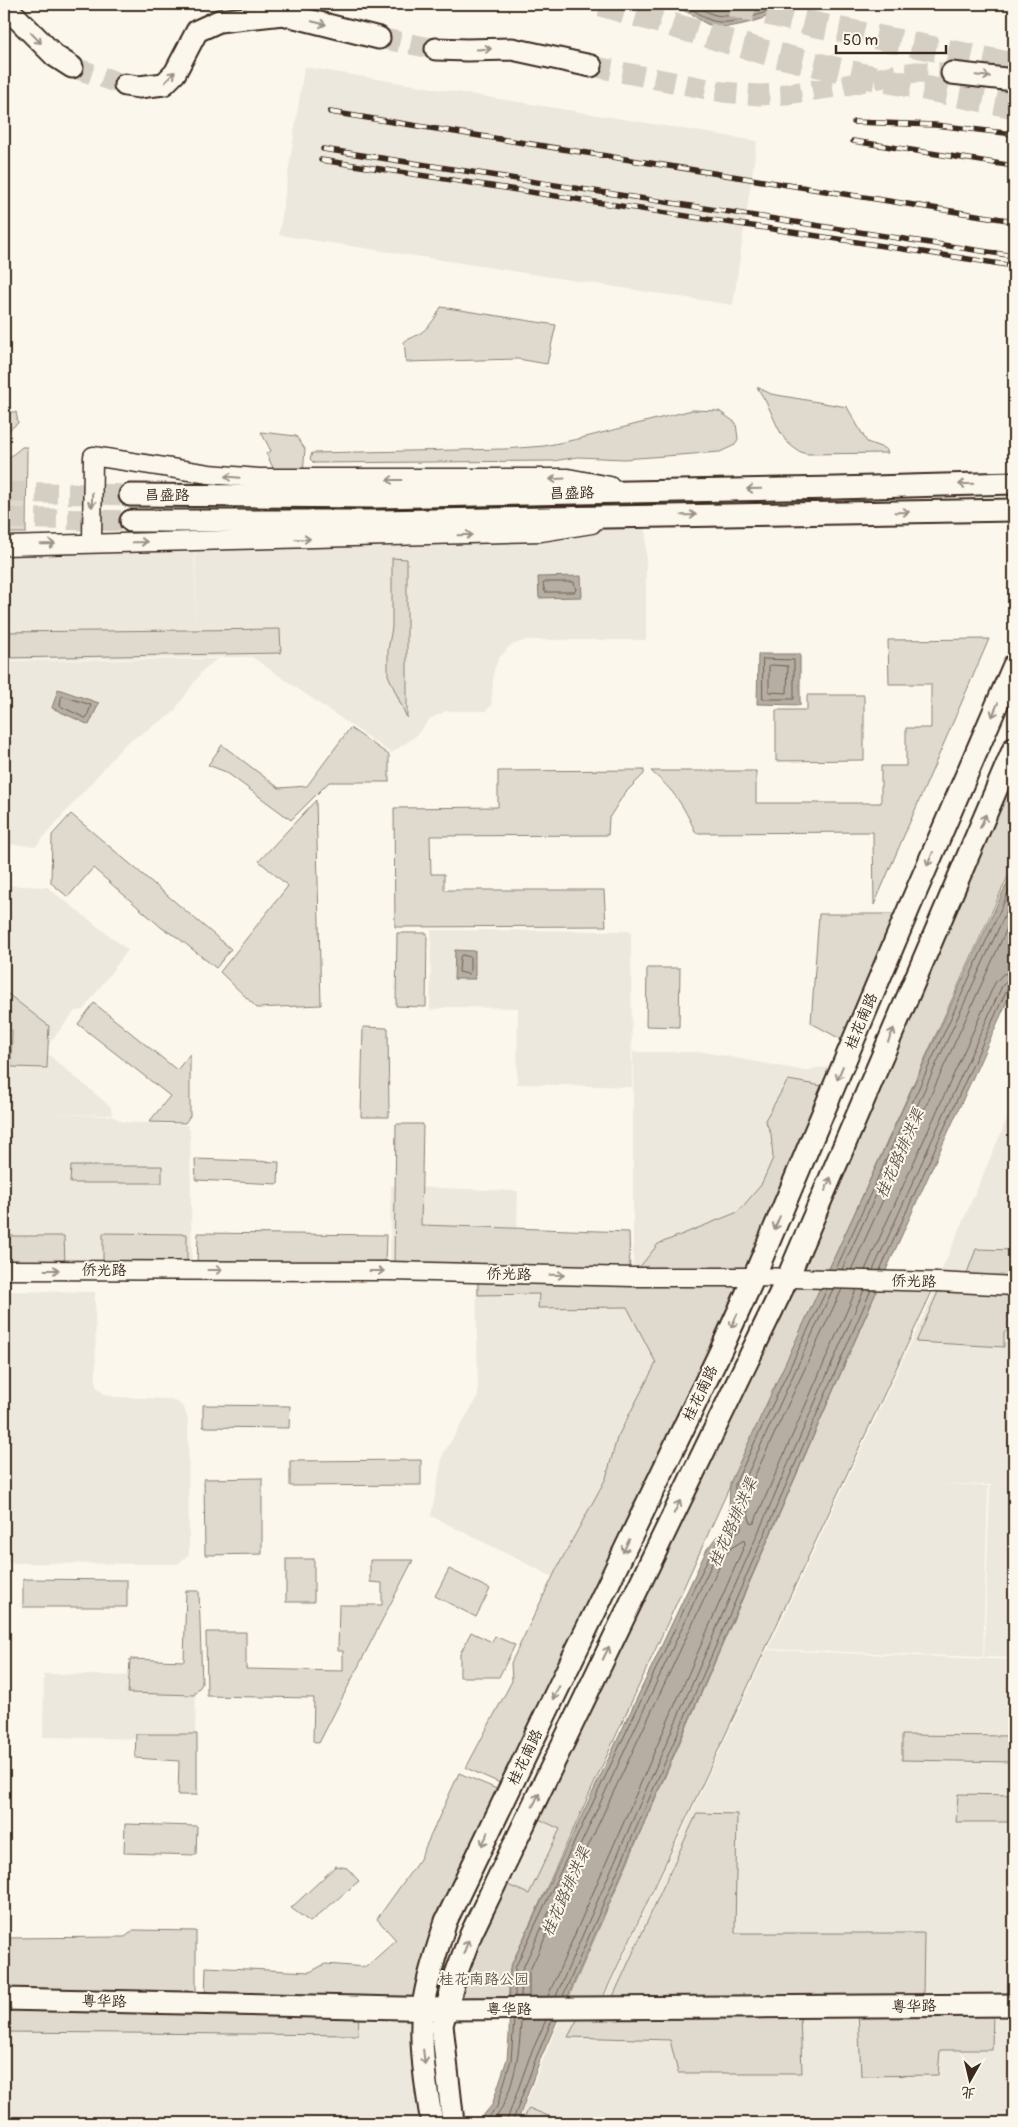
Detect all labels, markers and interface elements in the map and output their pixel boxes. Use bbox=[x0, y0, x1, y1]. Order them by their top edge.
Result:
one-way arrow bbox=[311, 19, 327, 28]
scale bar bbox=[836, 22, 946, 54]
text: 50 m bbox=[843, 31, 878, 50]
one-way arrow bbox=[30, 32, 42, 44]
one-way arrow bbox=[476, 45, 492, 54]
one-way arrow bbox=[164, 71, 176, 84]
one-way arrow bbox=[975, 71, 991, 81]
one-way arrow bbox=[224, 472, 240, 481]
one-way arrow bbox=[549, 474, 565, 483]
one-way arrow bbox=[387, 475, 403, 485]
one-way arrow bbox=[958, 480, 974, 489]
street label: 昌盛路 bbox=[549, 484, 595, 503]
one-way arrow bbox=[746, 484, 762, 494]
street label: 昌盛路 bbox=[144, 486, 190, 505]
one-way arrow bbox=[87, 492, 97, 508]
one-way arrow bbox=[893, 507, 909, 516]
one-way arrow bbox=[681, 511, 697, 520]
one-way arrow bbox=[457, 530, 473, 539]
one-way arrow bbox=[294, 534, 311, 544]
one-way arrow bbox=[132, 538, 148, 547]
one-way arrow bbox=[39, 540, 55, 549]
one-way arrow bbox=[989, 702, 999, 717]
one-way arrow bbox=[978, 814, 988, 829]
one-way arrow bbox=[925, 851, 935, 866]
street label: 桂花南路 bbox=[841, 990, 882, 1053]
one-way arrow bbox=[887, 1028, 897, 1043]
one-way arrow bbox=[834, 1065, 844, 1080]
water label: 桂花路排洪渠 bbox=[871, 1104, 929, 1201]
one-way arrow bbox=[823, 1177, 833, 1192]
one-way arrow bbox=[771, 1215, 781, 1230]
street label: 侨光路 bbox=[81, 1261, 127, 1280]
one-way arrow bbox=[44, 1265, 60, 1275]
one-way arrow bbox=[206, 1265, 223, 1275]
street label: 侨光路 bbox=[486, 1265, 532, 1284]
one-way arrow bbox=[369, 1266, 385, 1276]
one-way arrow bbox=[549, 1270, 565, 1280]
street label: 侨光路 bbox=[891, 1271, 937, 1292]
one-way arrow bbox=[729, 1313, 738, 1328]
street label: 桂花南路 bbox=[679, 1362, 722, 1424]
water label: 桂花路排洪渠 bbox=[704, 1473, 762, 1570]
one-way arrow bbox=[673, 1500, 682, 1515]
one-way arrow bbox=[621, 1539, 631, 1554]
one-way arrow bbox=[601, 1646, 611, 1661]
one-way arrow bbox=[550, 1685, 560, 1700]
street label: 桂花南路 bbox=[504, 1726, 547, 1788]
one-way arrow bbox=[531, 1793, 541, 1808]
one-way arrow bbox=[480, 1831, 489, 1846]
water label: 桂花路排洪渠 bbox=[537, 1842, 595, 1939]
one-way arrow bbox=[462, 1939, 471, 1955]
park label: 桂花南路公园 bbox=[439, 1970, 529, 1989]
street label: 粤华路 bbox=[81, 1992, 127, 2011]
street label: 粤华路 bbox=[891, 1997, 937, 2016]
street label: 粤华路 bbox=[486, 2000, 532, 2019]
one-way arrow bbox=[419, 2049, 429, 2065]
north arrow bbox=[946, 2054, 996, 2104]
text: 北 bbox=[960, 2083, 976, 2102]

